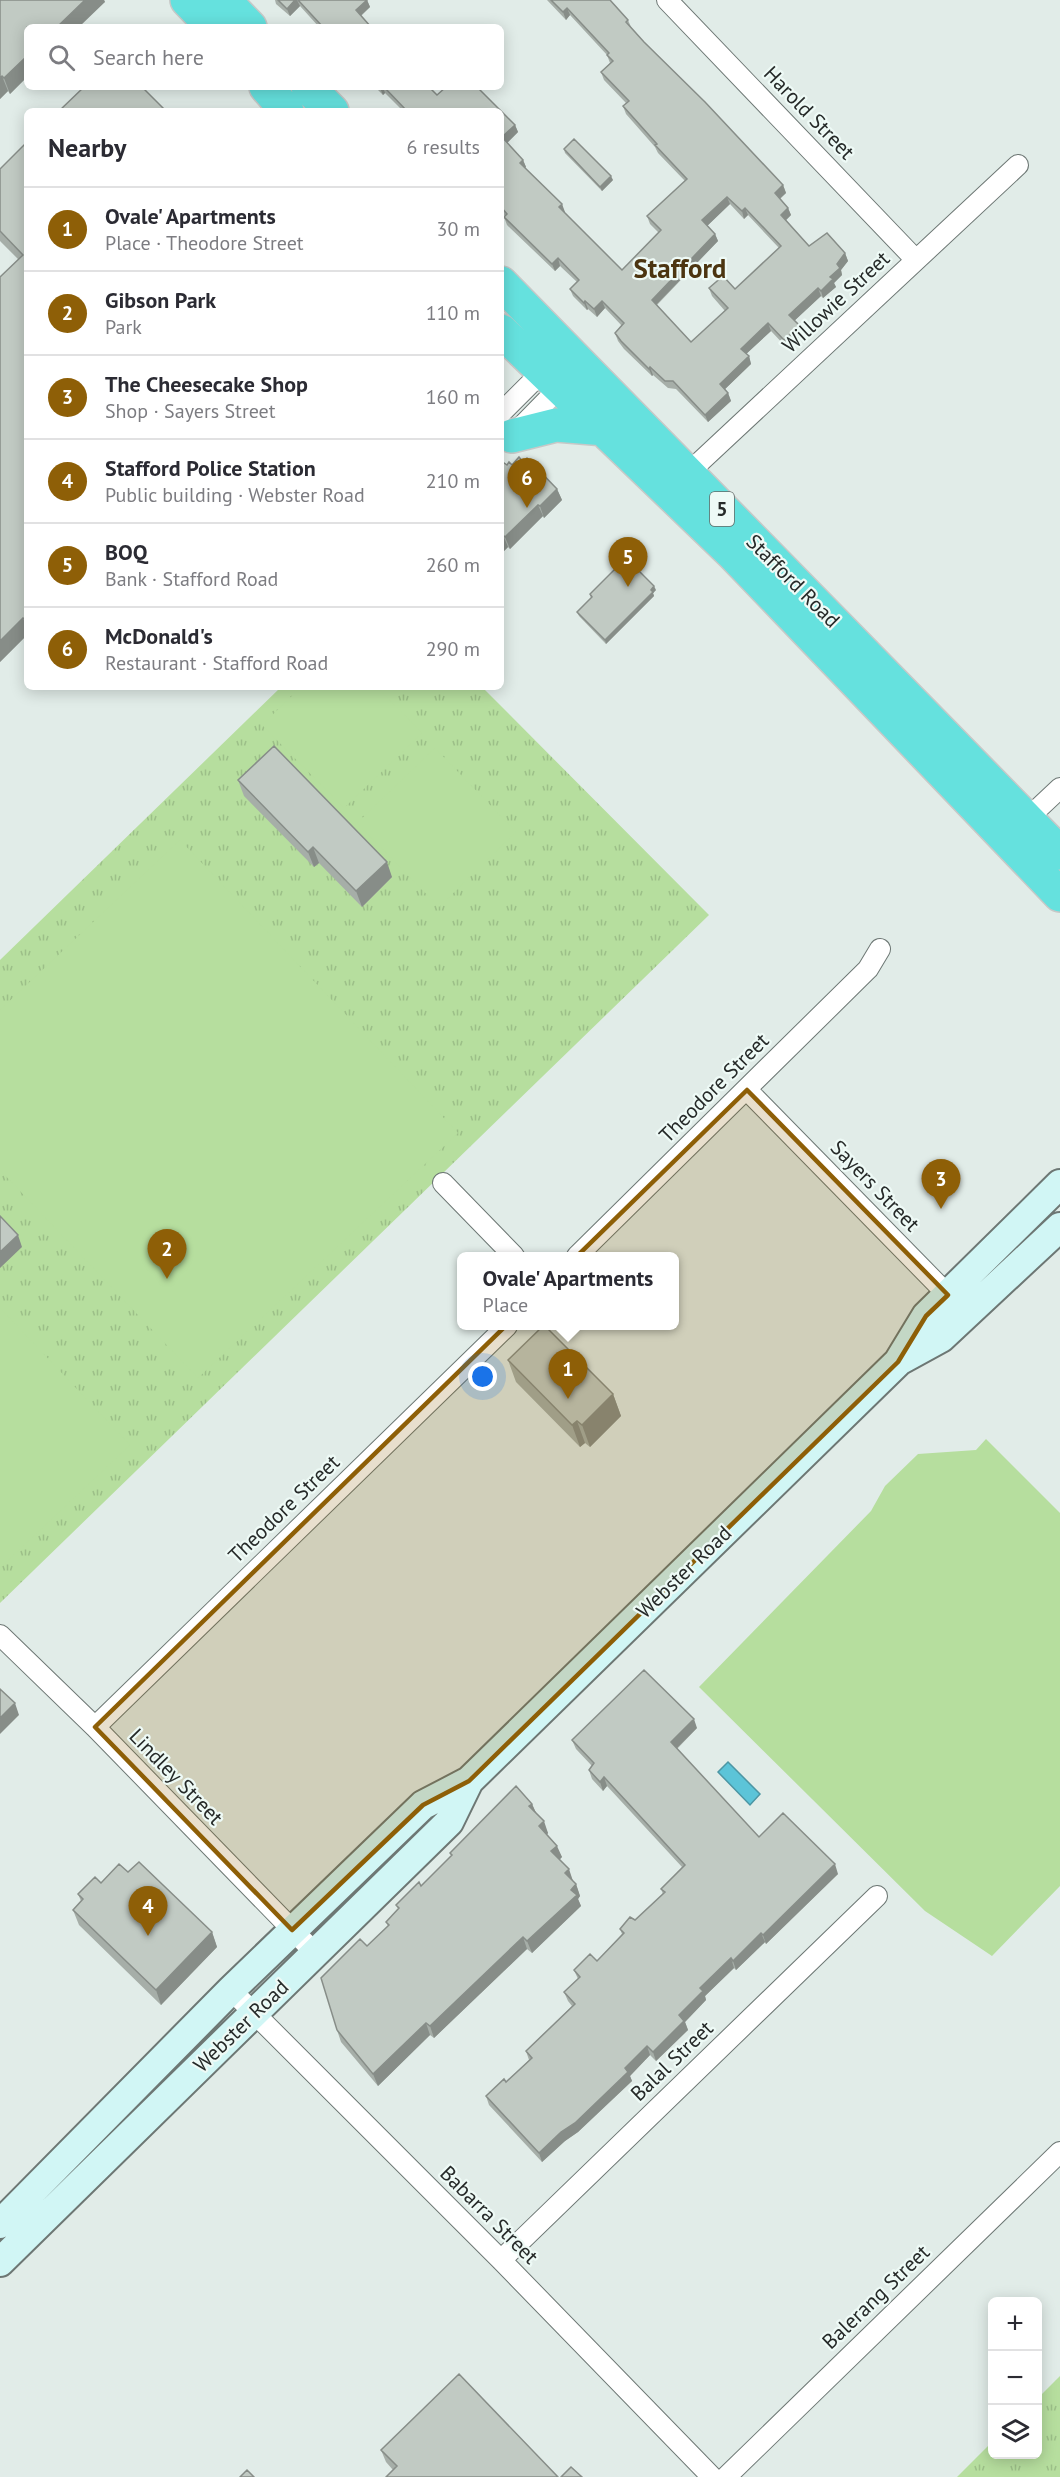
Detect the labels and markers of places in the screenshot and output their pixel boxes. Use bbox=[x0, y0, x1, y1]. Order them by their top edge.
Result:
pin: 6 bbox=[508, 458, 546, 508]
pin: 5 bbox=[608, 538, 648, 587]
pin: 3 bbox=[922, 1160, 960, 1209]
pin: 2 bbox=[148, 1230, 186, 1279]
pin: 1 bbox=[548, 1350, 588, 1399]
pin: 4 bbox=[128, 1886, 168, 1936]

